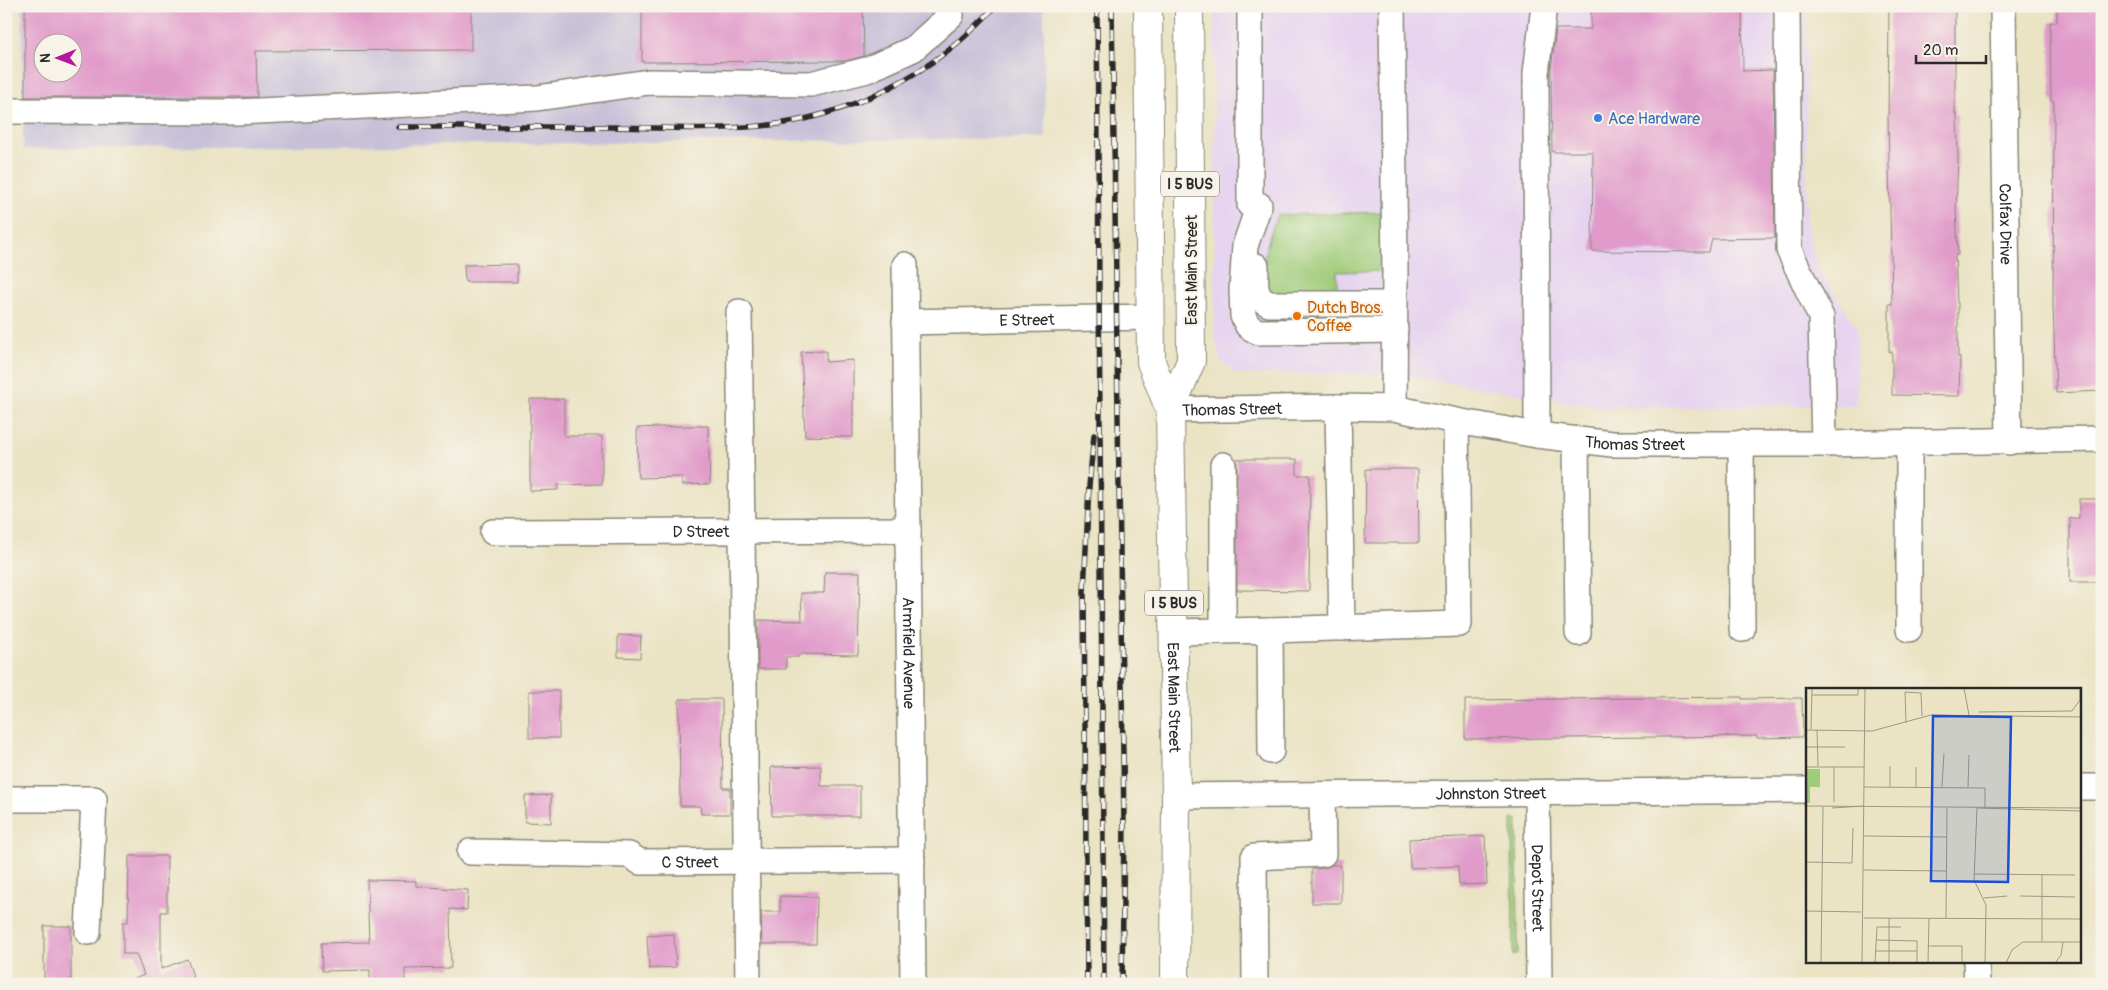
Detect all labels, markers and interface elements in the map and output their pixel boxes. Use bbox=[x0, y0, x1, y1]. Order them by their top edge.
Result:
north arrow bbox=[32, 32, 82, 82]
scale bar bbox=[1916, 32, 1986, 64]
text: 20 m bbox=[1923, 41, 1958, 60]
text: N bbox=[37, 53, 54, 63]
place label: Ace Hardware bbox=[1608, 109, 1700, 129]
marker: Ace Hardware bbox=[1592, 112, 1604, 124]
road number: I 5 BUS bbox=[1161, 172, 1219, 196]
street label: Colfax Drive bbox=[1994, 183, 2016, 265]
street label: East Main Street bbox=[1182, 214, 1202, 325]
place label: Dutch Bros. Coffee bbox=[1307, 298, 1384, 336]
street label: E Street bbox=[999, 310, 1055, 331]
marker: Dutch Bros. Coffee bbox=[1291, 310, 1303, 322]
street label: Thomas Street bbox=[1182, 399, 1283, 421]
street label: Thomas Street bbox=[1584, 432, 1686, 455]
street label: D Street bbox=[672, 522, 730, 542]
road number: I 5 BUS bbox=[1145, 590, 1203, 616]
street label: Armfield Avenue bbox=[898, 597, 919, 709]
street label: East Main Street bbox=[1163, 642, 1184, 753]
inset map bbox=[1806, 688, 2080, 962]
street label: Johnston Street bbox=[1436, 783, 1547, 805]
street label: Depot Street bbox=[1527, 844, 1547, 932]
street label: C Street bbox=[661, 852, 719, 873]

